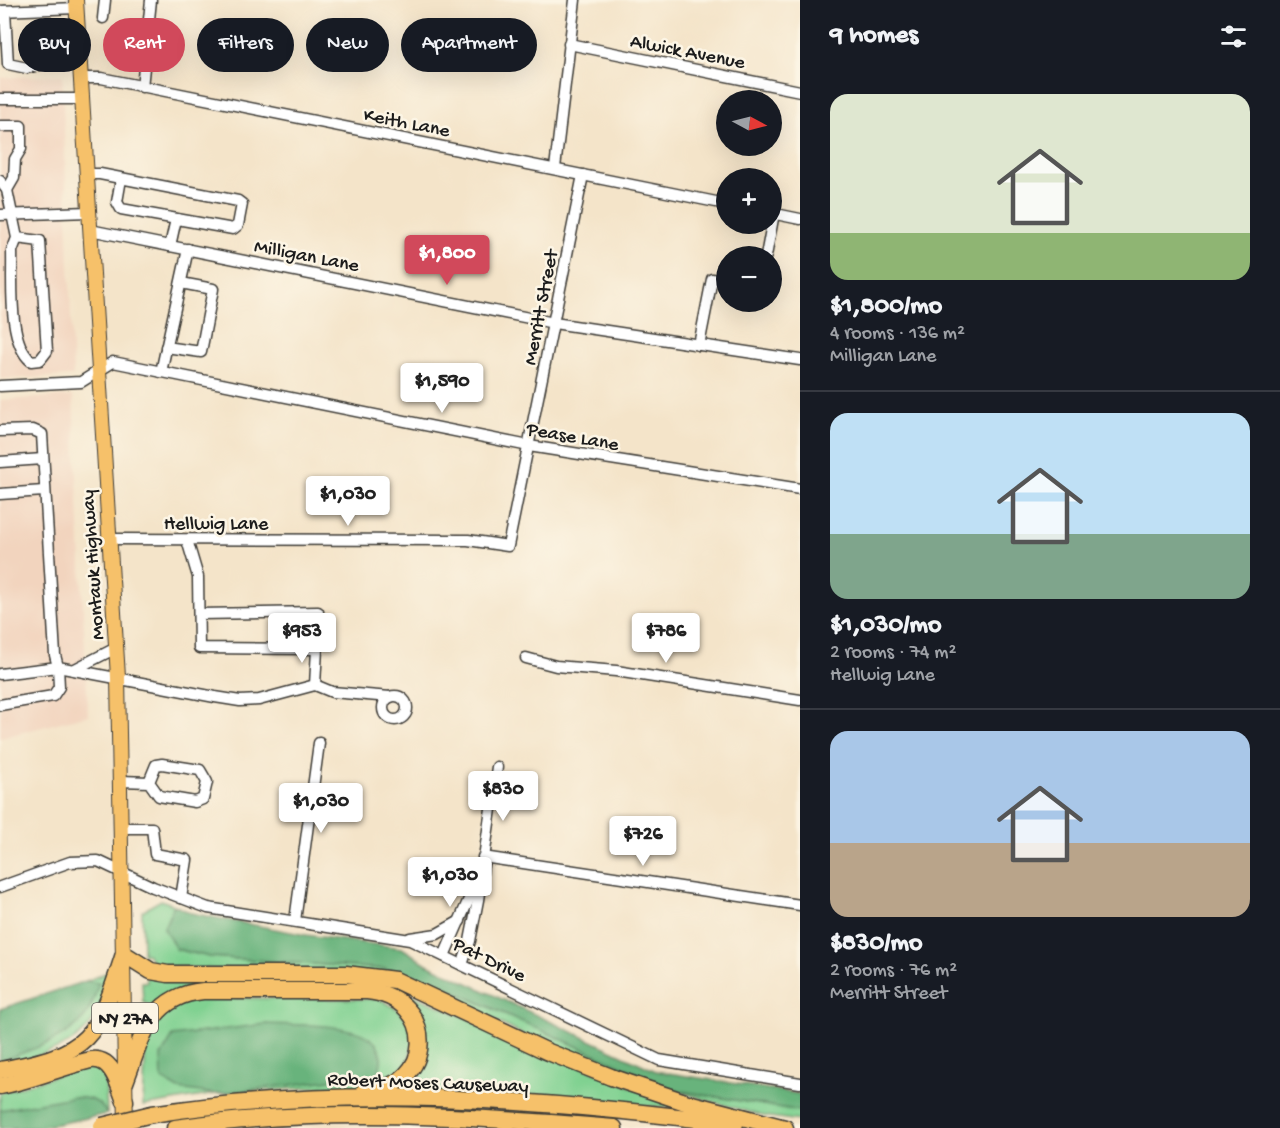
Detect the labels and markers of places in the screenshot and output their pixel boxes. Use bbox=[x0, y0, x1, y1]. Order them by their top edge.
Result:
pin: $1,800 bbox=[398, 235, 496, 286]
pin: $1,590 bbox=[393, 363, 491, 414]
pin: $1,030 bbox=[299, 476, 397, 527]
pin: $953 bbox=[266, 613, 338, 664]
pin: $786 bbox=[630, 613, 702, 664]
pin: $830 bbox=[467, 771, 539, 822]
pin: $1,030 bbox=[272, 783, 370, 834]
pin: $726 bbox=[607, 816, 679, 867]
pin: $1,030 bbox=[401, 857, 499, 908]

